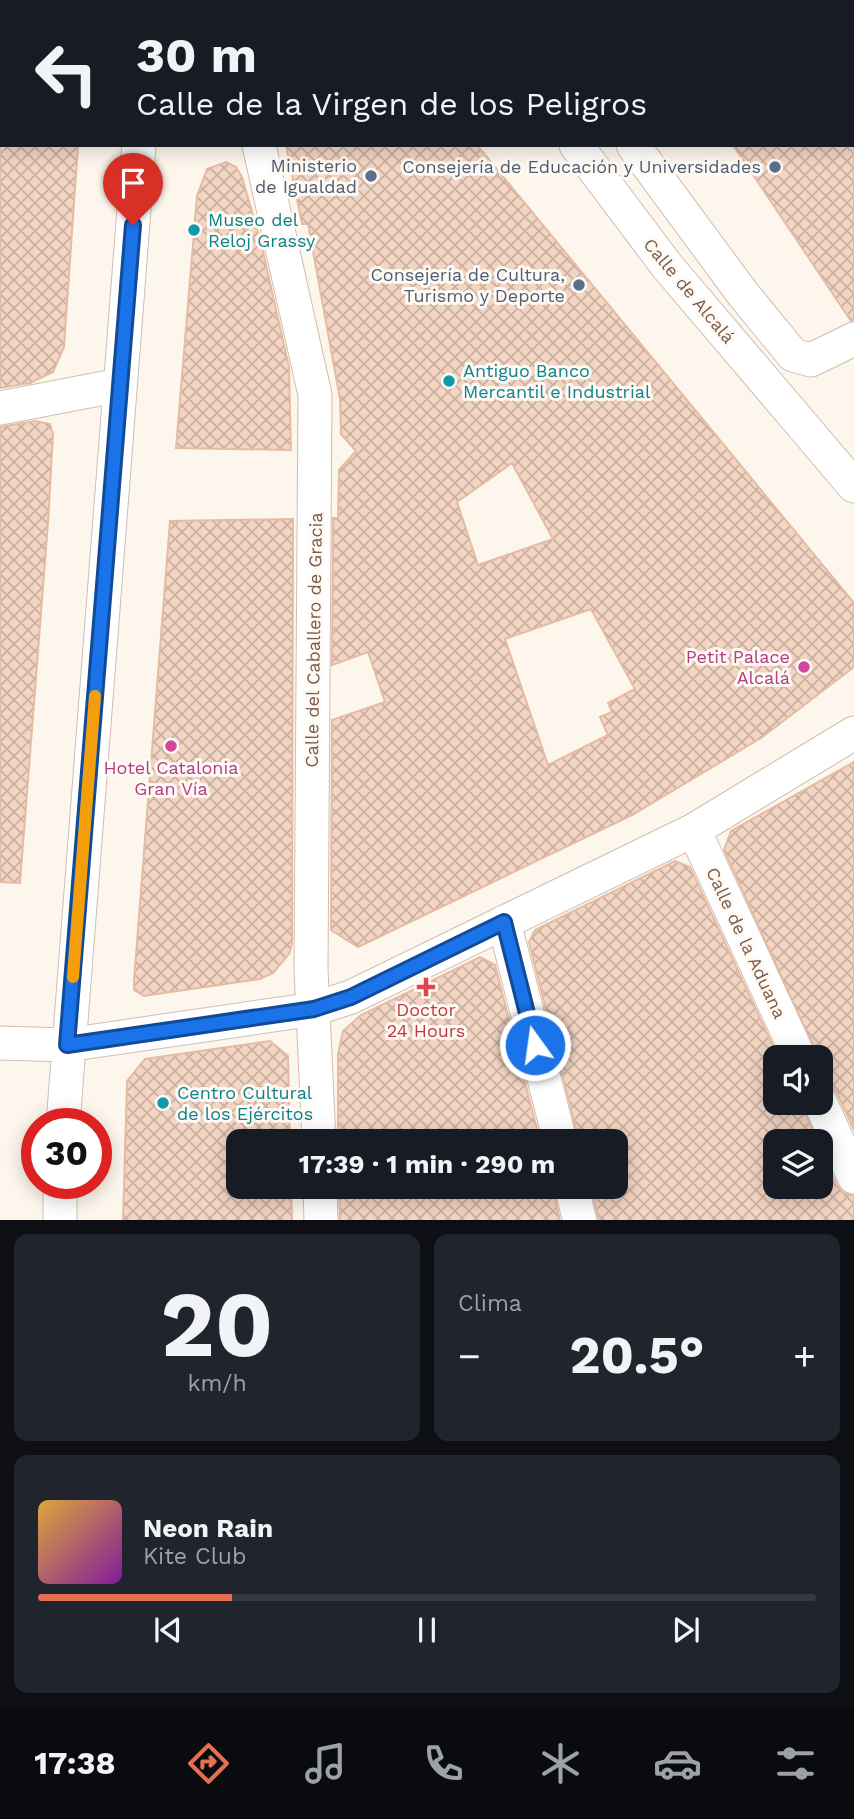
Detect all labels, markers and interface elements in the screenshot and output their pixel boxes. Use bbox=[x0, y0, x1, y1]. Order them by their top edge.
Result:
text: 30 m bbox=[136, 26, 257, 84]
icon: left bbox=[21, 28, 112, 119]
text: Calle de la Virgen de los Peligros bbox=[136, 85, 647, 123]
pin bbox=[103, 153, 163, 225]
place label: Ministerio de Igualdad bbox=[255, 155, 357, 197]
place label: Consejería de Educación y Universidades bbox=[402, 156, 761, 177]
marker: Consejería de Educación y Universidades bbox=[767, 159, 783, 175]
icon: arrive bbox=[114, 164, 152, 202]
marker: Ministerio de Igualdad bbox=[363, 168, 379, 184]
place label: Museo del Reloj Grassy bbox=[208, 209, 316, 251]
marker: Museo del Reloj Grassy bbox=[186, 222, 202, 238]
street label: Calle de Alcalá bbox=[639, 234, 739, 347]
place label: Consejería de Cultura, Turismo y Deporte bbox=[370, 264, 565, 306]
marker: Consejería de Cultura, Turismo y Deporte bbox=[571, 277, 587, 293]
place label: Antiguo Banco Mercantil e Industrial bbox=[463, 360, 651, 402]
marker: Antiguo Banco Mercantil e Industrial bbox=[441, 373, 457, 389]
street label: Calle del Caballero de Gracia bbox=[301, 512, 326, 768]
place label: Petit Palace Alcalá bbox=[686, 646, 790, 688]
marker: Petit Palace Alcalá bbox=[796, 659, 812, 675]
marker: Hotel Catalonia Gran Vía bbox=[163, 738, 179, 754]
place label: Hotel Catalonia Gran Vía bbox=[104, 757, 238, 799]
street label: Calle de la Aduana bbox=[702, 864, 791, 1022]
marker: Doctor 24 Hours bbox=[416, 977, 436, 997]
place label: Doctor 24 Hours bbox=[387, 999, 465, 1041]
position arrow bbox=[498, 1008, 572, 1082]
map controls bbox=[763, 1045, 833, 1199]
button: sound bbox=[763, 1045, 833, 1115]
place label: Centro Cultural de los Ejércitos bbox=[177, 1082, 313, 1124]
marker: Centro Cultural de los Ejércitos bbox=[155, 1095, 171, 1111]
speed limit sign: 30 bbox=[21, 1108, 112, 1199]
button: layers bbox=[763, 1129, 833, 1199]
text: 17:39 · 1 min · 290 m bbox=[299, 1149, 555, 1179]
text: 20 bbox=[161, 1271, 273, 1378]
text: Clima bbox=[458, 1290, 522, 1317]
text: 20.5° bbox=[569, 1325, 705, 1386]
text: − bbox=[458, 1334, 481, 1378]
text: + bbox=[793, 1334, 816, 1378]
text: km/h bbox=[187, 1370, 247, 1397]
text: Neon Rain bbox=[143, 1513, 273, 1543]
text: Kite Club bbox=[143, 1543, 246, 1570]
icon: previous bbox=[149, 1611, 187, 1649]
icon: pause bbox=[408, 1611, 446, 1649]
icon: next bbox=[667, 1611, 705, 1649]
icon: directions bbox=[184, 1739, 233, 1788]
icon: music bbox=[301, 1739, 350, 1788]
icon: phone bbox=[419, 1739, 468, 1788]
icon: climate bbox=[536, 1739, 585, 1788]
icon: car bbox=[653, 1739, 702, 1788]
icon: filters bbox=[771, 1739, 820, 1788]
text: 17:38 bbox=[34, 1744, 116, 1782]

